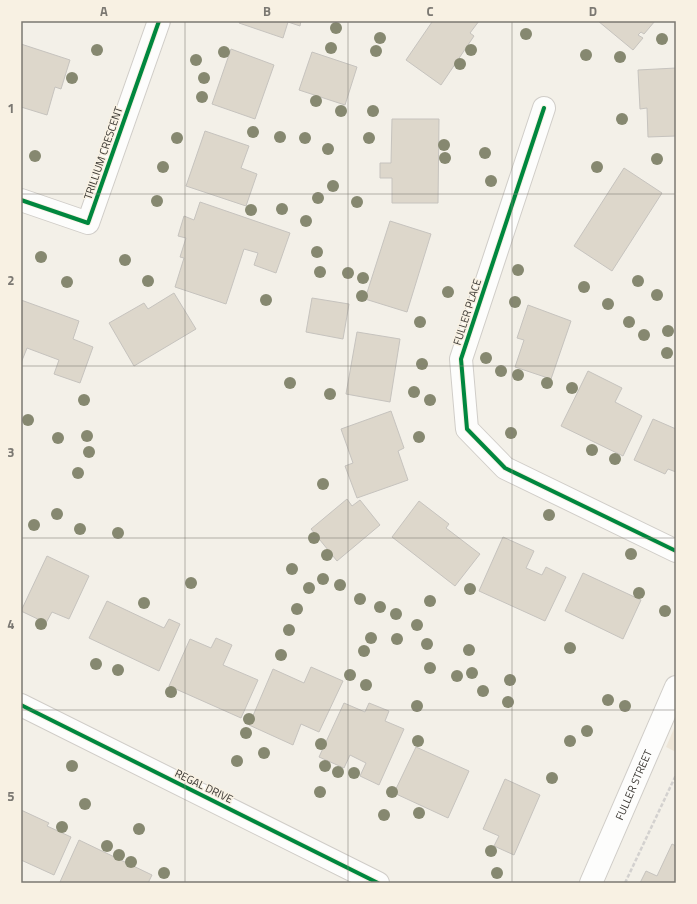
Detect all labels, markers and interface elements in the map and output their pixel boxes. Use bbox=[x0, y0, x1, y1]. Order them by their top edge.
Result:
text: A bbox=[100, 1, 108, 21]
text: B bbox=[263, 1, 271, 21]
text: C bbox=[426, 1, 434, 21]
text: D bbox=[589, 1, 597, 21]
text: 1 bbox=[7, 98, 15, 118]
street label: TRILLIUM CRESCENT bbox=[80, 104, 126, 202]
text: 2 bbox=[7, 270, 15, 290]
street label: FULLER PLACE bbox=[449, 277, 485, 347]
text: 3 bbox=[7, 442, 15, 462]
text: 4 bbox=[7, 614, 15, 634]
street label: FULLER STREET bbox=[611, 747, 656, 823]
street label: REGAL DRIVE bbox=[172, 765, 236, 807]
text: 5 bbox=[7, 786, 15, 806]

